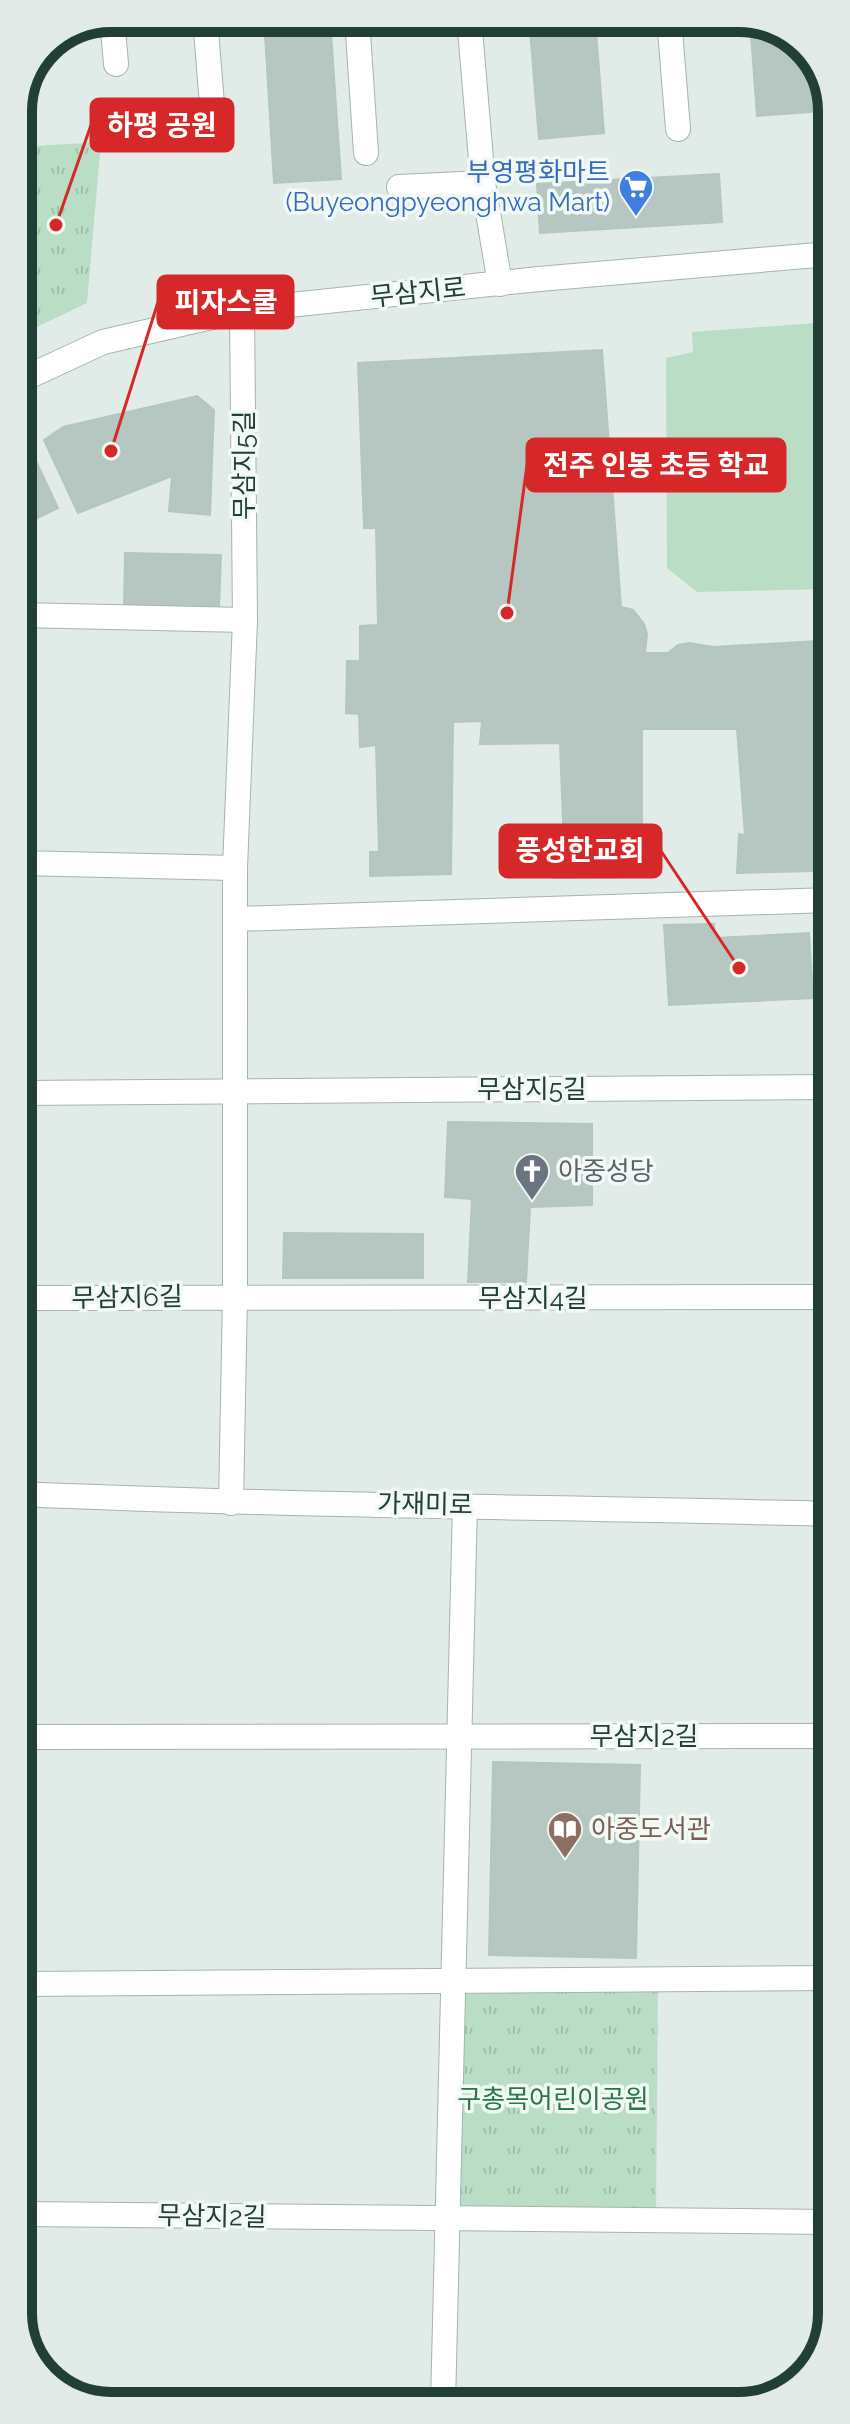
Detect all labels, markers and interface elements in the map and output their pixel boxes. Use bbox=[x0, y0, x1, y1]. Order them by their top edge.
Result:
callout: 하평 공원 bbox=[91, 99, 233, 151]
text: 하평 공원 bbox=[107, 109, 217, 142]
place label: 부영평화마트 (Buyeongpyeonghwa Mart) bbox=[285, 157, 610, 217]
supermarket icon: 부영평화마트 (Buyeongpyeonghwa Mart) bbox=[617, 168, 655, 218]
street label: 무삼지로 bbox=[369, 272, 467, 312]
callout: 피자스쿨 bbox=[158, 276, 293, 328]
text: 피자스쿨 bbox=[174, 286, 278, 319]
street label: 무삼지5길 bbox=[229, 410, 259, 520]
callout: 전주 인봉 초등 학교 bbox=[527, 439, 785, 491]
text: 전주 인봉 초등 학교 bbox=[543, 449, 769, 482]
callout: 풍성한교회 bbox=[500, 825, 661, 877]
text: 풍성한교회 bbox=[516, 834, 644, 867]
street label: 무삼지5길 bbox=[477, 1074, 587, 1104]
church icon: 아중성당 bbox=[513, 1152, 551, 1202]
place label: 아중성당 bbox=[558, 1156, 654, 1186]
street label: 무삼지6길 bbox=[71, 1281, 183, 1313]
street label: 무삼지4길 bbox=[478, 1283, 588, 1313]
street label: 가재미로 bbox=[377, 1488, 473, 1520]
street label: 무삼지2길 bbox=[589, 1721, 699, 1751]
library icon: 아중도서관 bbox=[546, 1810, 584, 1860]
place label: 아중도서관 bbox=[591, 1814, 711, 1844]
park label: 구총목어린이공원 bbox=[457, 2084, 649, 2114]
street label: 무삼지2길 bbox=[157, 2200, 267, 2232]

